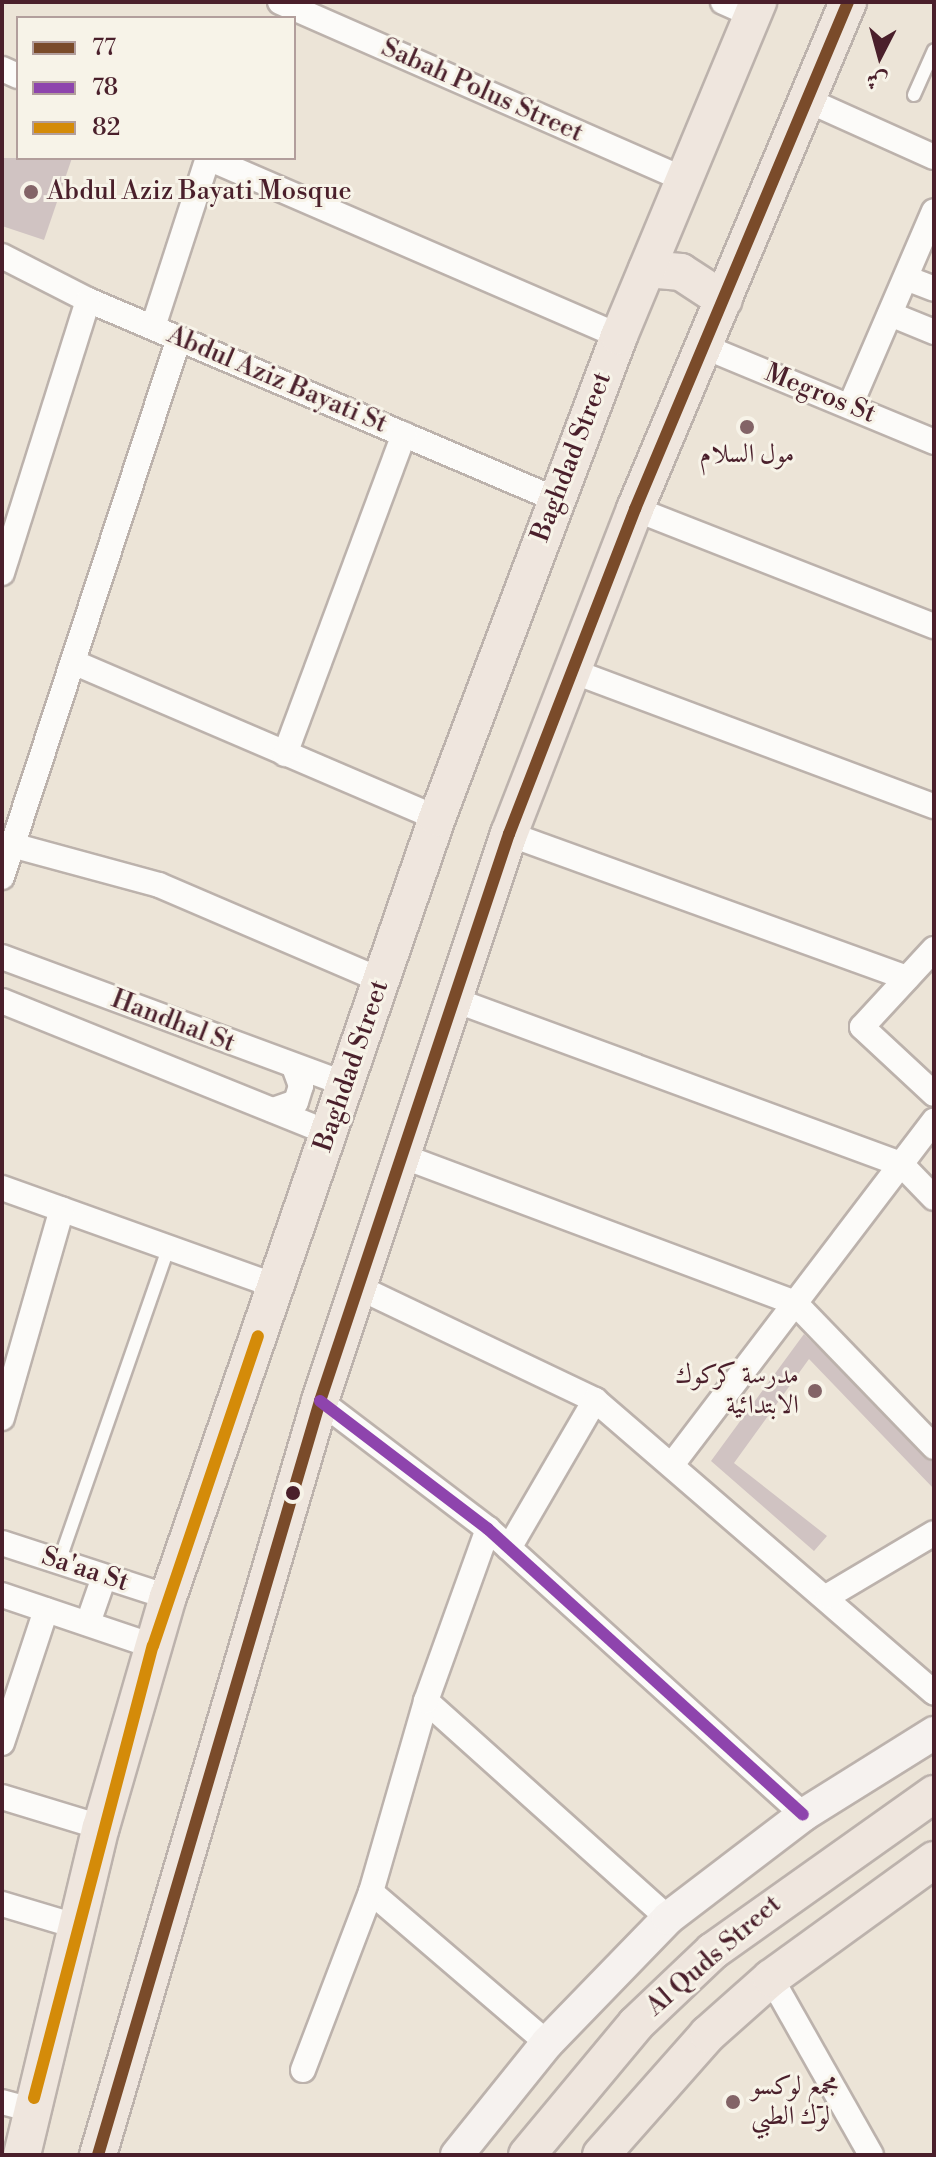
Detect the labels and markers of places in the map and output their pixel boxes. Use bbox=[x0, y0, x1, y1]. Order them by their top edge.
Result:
place label: Abdul Aziz Bayati Mosque bbox=[47, 176, 352, 208]
marker: Abdul Aziz Bayati Mosque bbox=[22, 183, 40, 201]
marker: مول السلام bbox=[738, 418, 756, 436]
place label: مول السلام bbox=[700, 439, 794, 471]
place label: مدرسة كركوك الابتدائية bbox=[675, 1360, 799, 1422]
marker: مدرسة كركوك الابتدائية bbox=[806, 1382, 824, 1400]
unlabelled marker bbox=[285, 1485, 301, 1501]
place label: مجمع لوكسو لوك الطبي bbox=[751, 2071, 839, 2132]
marker: مجمع لوكسو لوك الطبي bbox=[722, 2091, 744, 2113]

